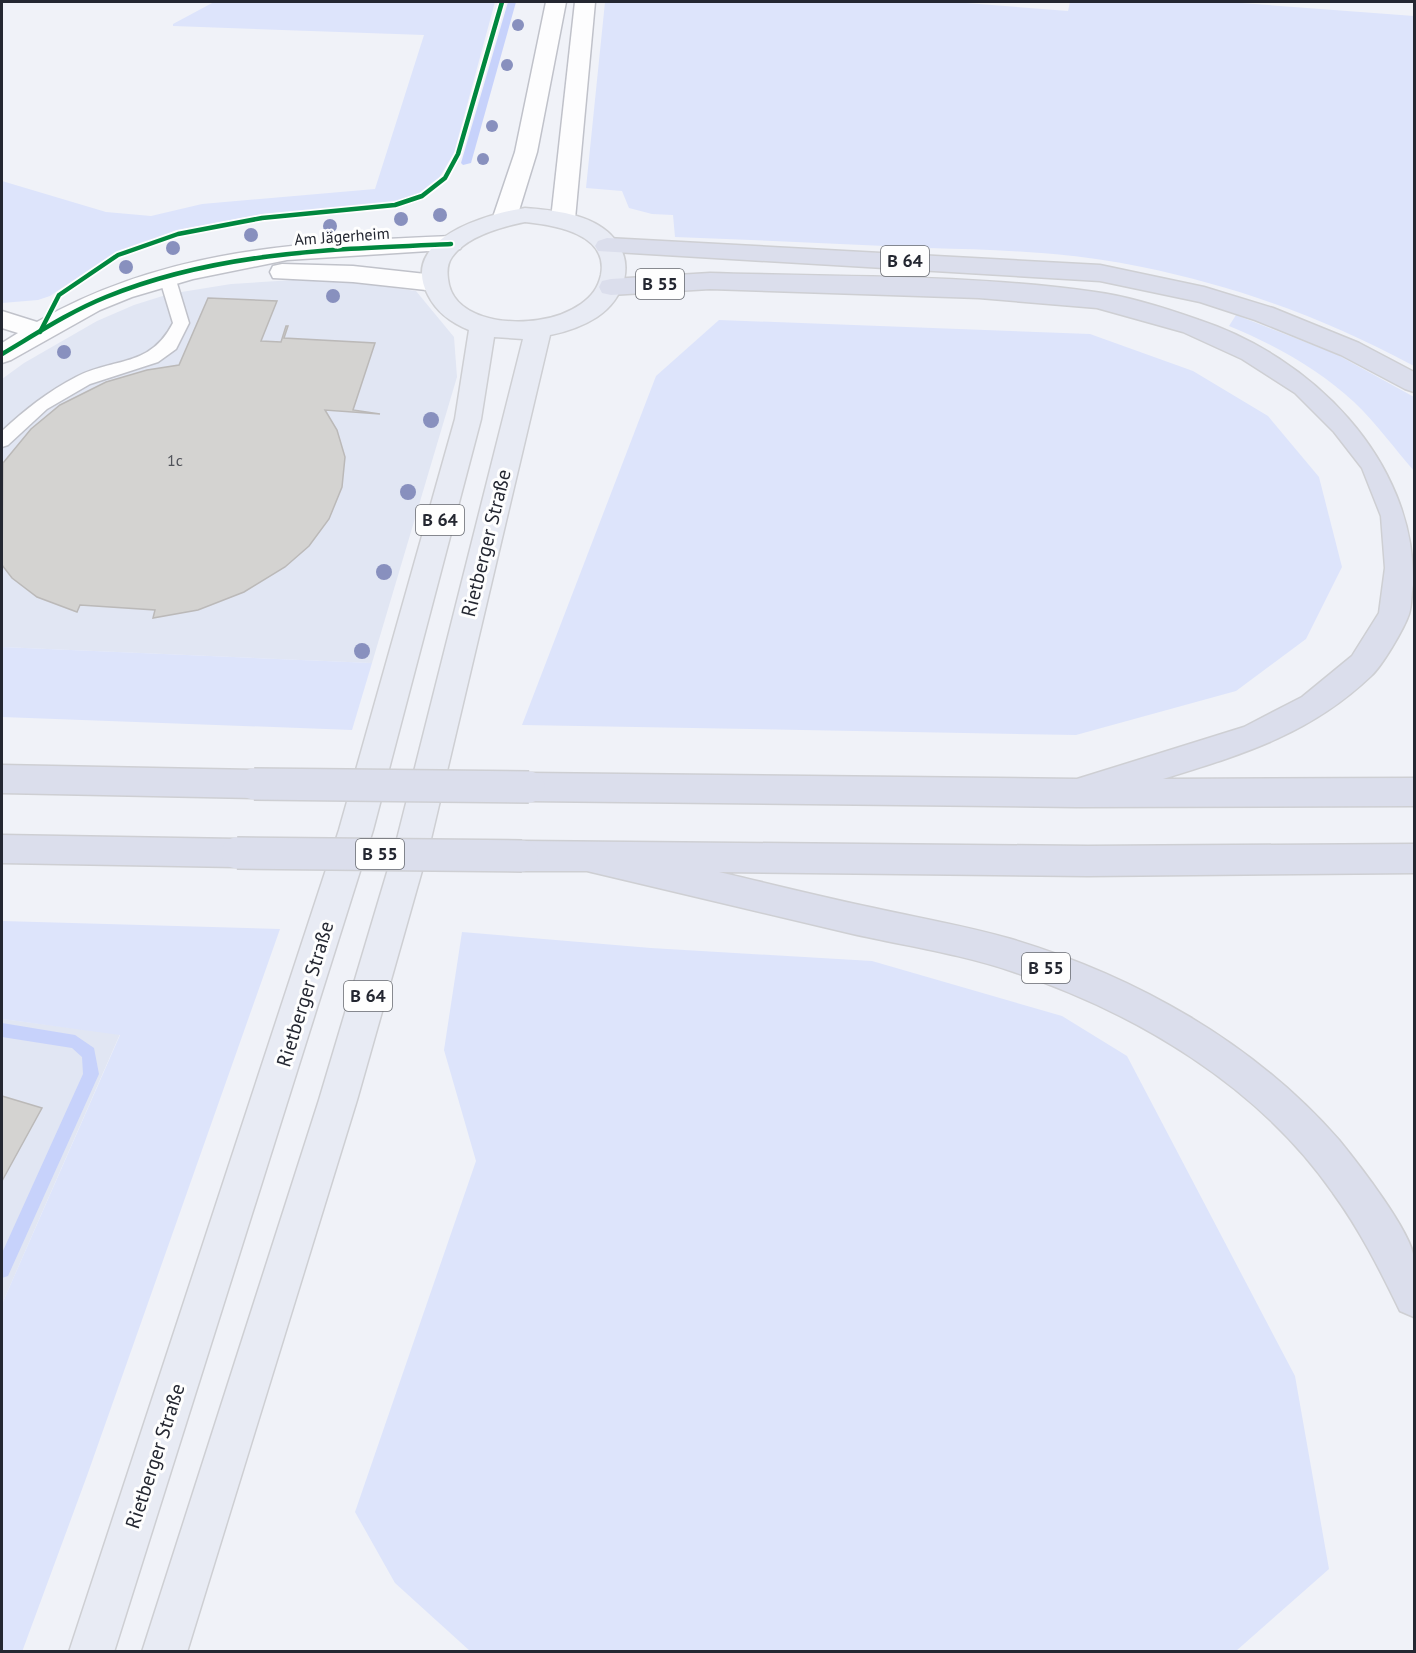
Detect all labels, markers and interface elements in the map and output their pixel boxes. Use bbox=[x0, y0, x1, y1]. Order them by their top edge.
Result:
street label: Am Jägerheim bbox=[294, 223, 390, 249]
road number: B 64 bbox=[881, 246, 929, 276]
road number: B 55 bbox=[636, 269, 684, 299]
house number: 1c bbox=[167, 450, 183, 470]
street label: Rietberger Straße bbox=[455, 467, 517, 619]
road number: B 64 bbox=[416, 505, 464, 535]
road number: B 55 bbox=[356, 839, 404, 869]
street label: Rietberger Straße bbox=[270, 918, 340, 1070]
road number: B 55 bbox=[1022, 953, 1070, 983]
road number: B 64 bbox=[344, 981, 392, 1011]
street label: Rietberger Straße bbox=[119, 1380, 191, 1532]

